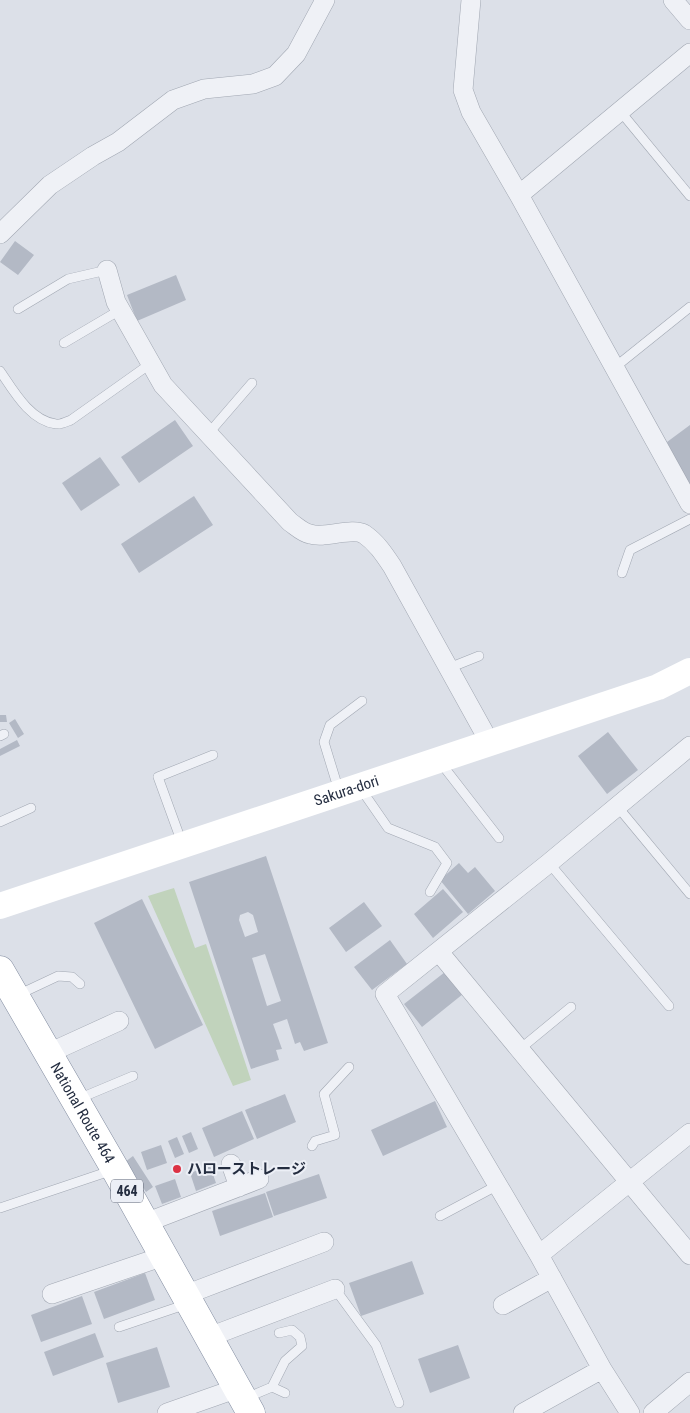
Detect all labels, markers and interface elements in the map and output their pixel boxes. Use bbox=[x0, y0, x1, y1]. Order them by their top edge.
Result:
street label: Sakura-dori bbox=[312, 772, 381, 810]
street label: National Route 464 bbox=[46, 1059, 119, 1166]
place label: ハローストレージ bbox=[187, 1160, 306, 1178]
marker: ハローストレージ bbox=[171, 1163, 183, 1175]
road number: 464 bbox=[111, 1180, 143, 1202]

